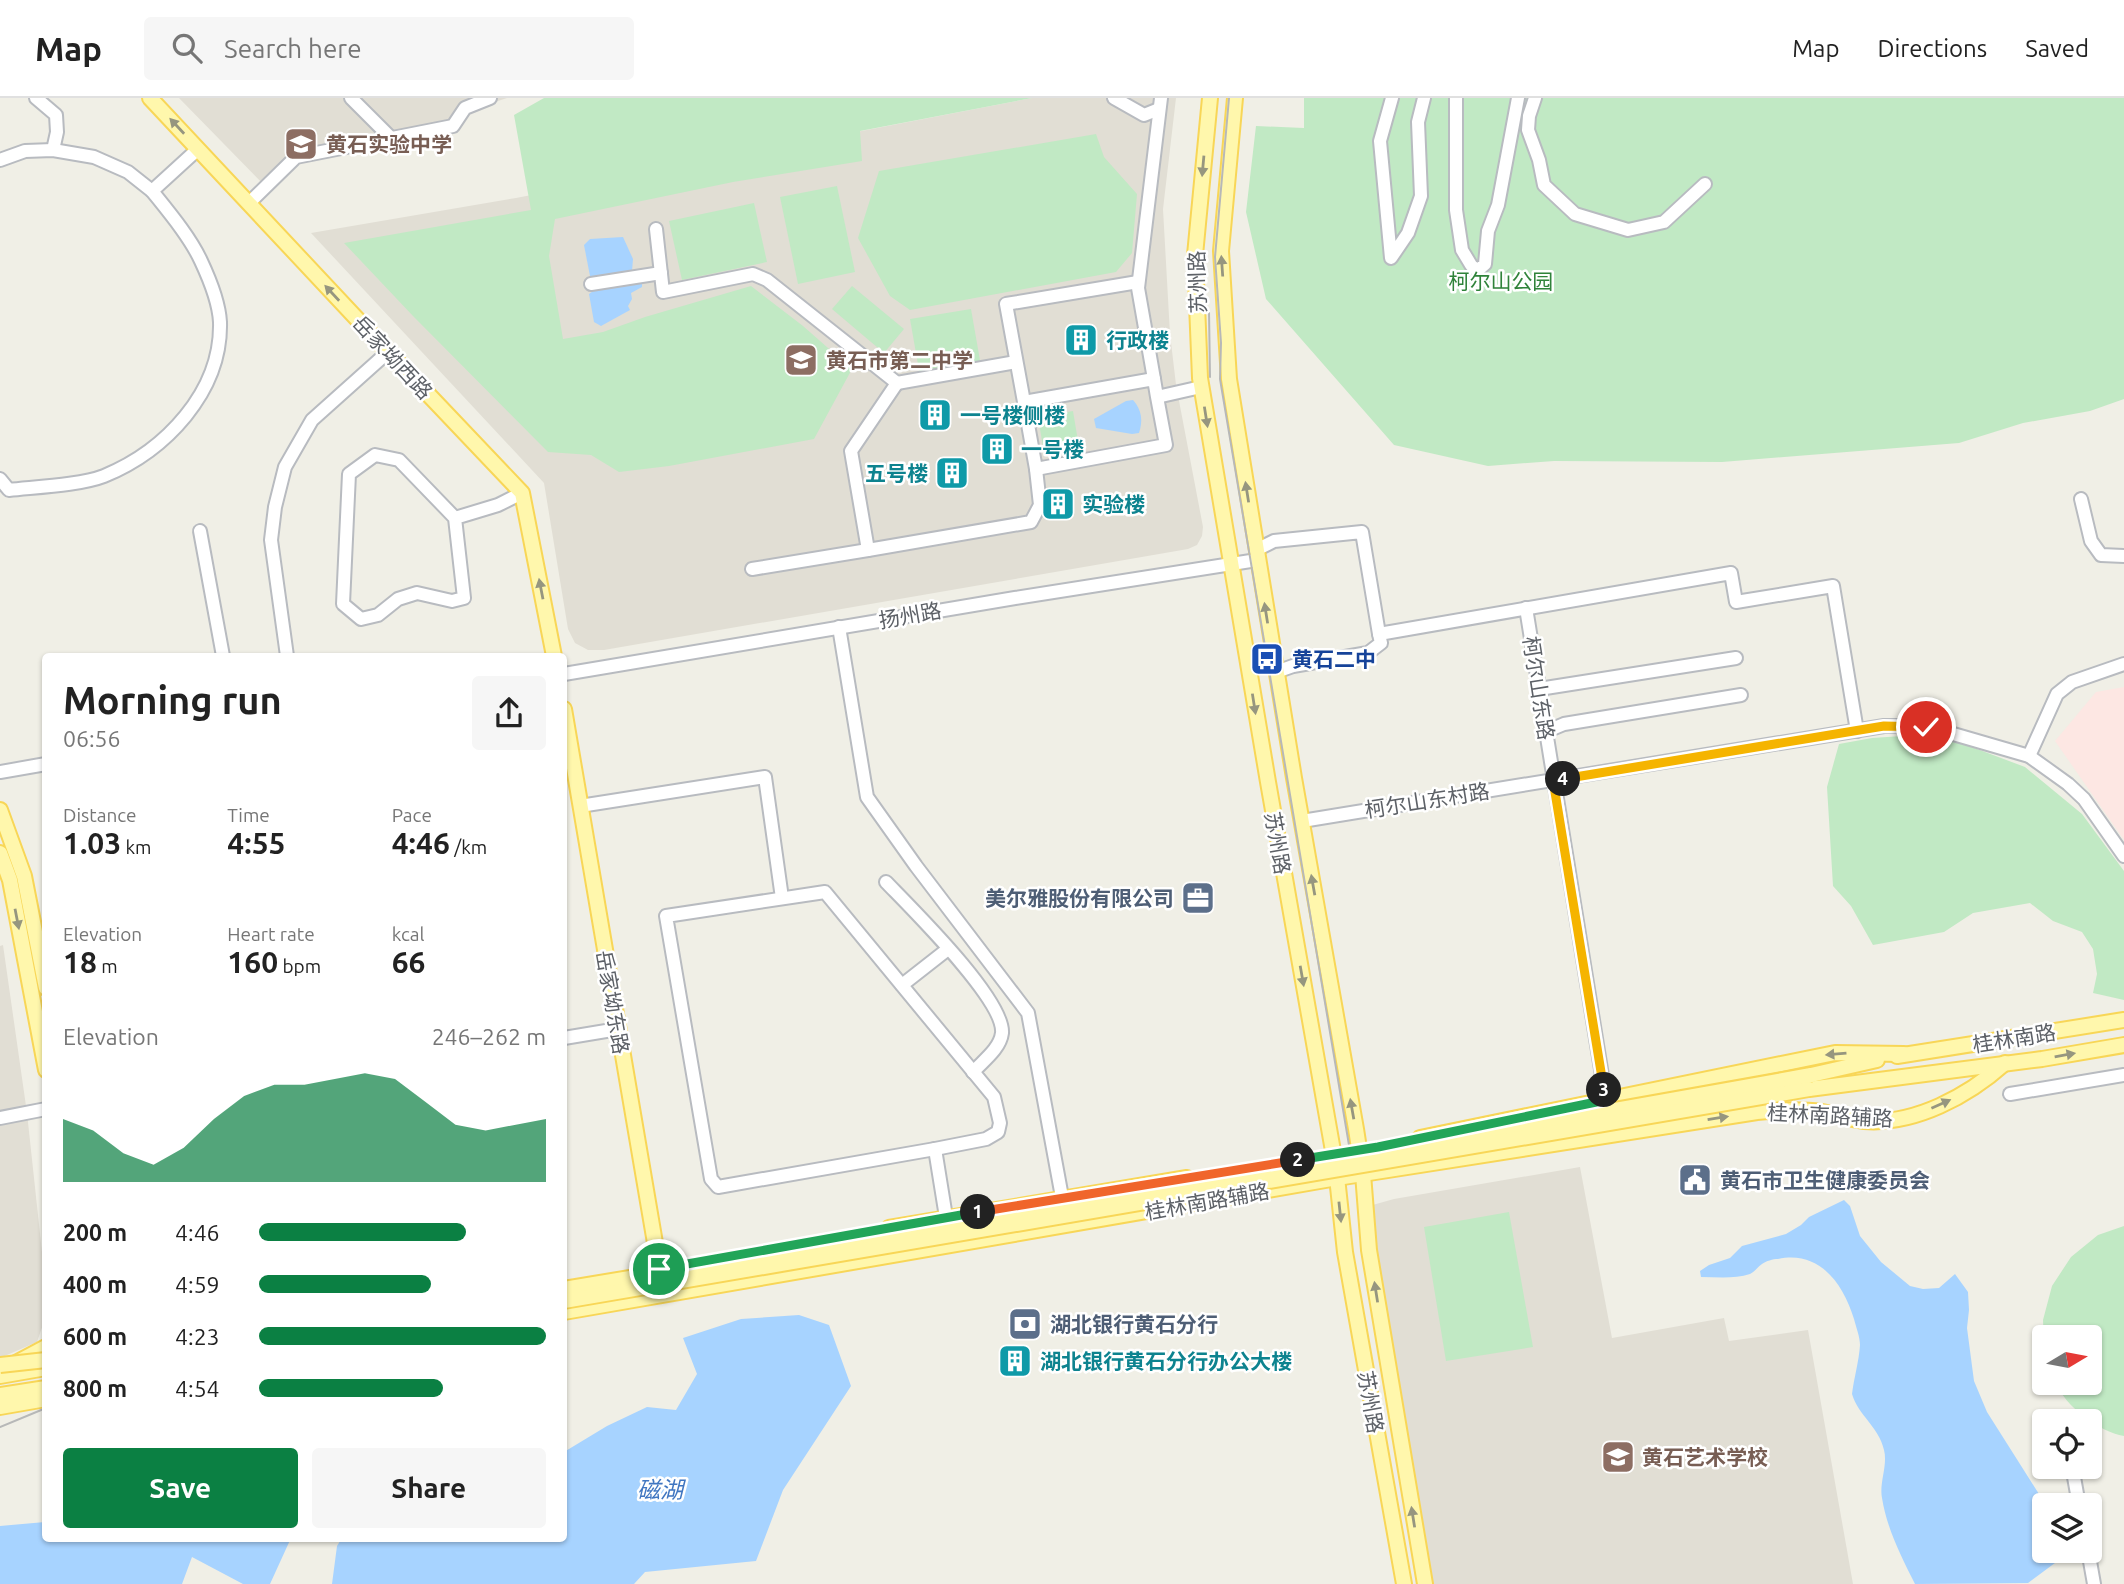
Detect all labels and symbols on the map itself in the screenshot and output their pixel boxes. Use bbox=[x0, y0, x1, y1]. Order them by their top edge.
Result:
one-way arrow bbox=[169, 118, 185, 135]
school or university icon: 黄石实验中学 bbox=[282, 125, 320, 163]
place label: 黄石实验中学 bbox=[326, 132, 452, 156]
one-way arrow bbox=[1197, 155, 1208, 177]
street label: 苏州路 bbox=[1184, 250, 1210, 314]
one-way arrow bbox=[1216, 255, 1227, 277]
park label: 柯尔山公园 bbox=[1449, 269, 1554, 293]
one-way arrow bbox=[324, 284, 341, 301]
street label: 岳家坳西路 bbox=[348, 310, 438, 404]
building icon: 行政楼 bbox=[1062, 321, 1100, 359]
place label: 行政楼 bbox=[1106, 328, 1169, 352]
school or university icon: 黄石市第二中学 bbox=[782, 341, 820, 379]
place label: 黄石市第二中学 bbox=[826, 348, 973, 372]
building icon: 一号楼侧楼 bbox=[916, 396, 954, 434]
place label: 一号楼侧楼 bbox=[960, 403, 1065, 427]
one-way arrow bbox=[1201, 406, 1212, 428]
building icon: 一号楼 bbox=[978, 430, 1016, 468]
place label: 一号楼 bbox=[1021, 437, 1084, 461]
building icon: 五号楼 bbox=[933, 454, 971, 492]
place label: 五号楼 bbox=[865, 461, 928, 485]
one-way arrow bbox=[1241, 481, 1252, 503]
building icon: 实验楼 bbox=[1039, 485, 1077, 523]
place label: 实验楼 bbox=[1082, 492, 1145, 516]
one-way arrow bbox=[535, 578, 546, 600]
street label: 扬州路 bbox=[877, 598, 943, 632]
one-way arrow bbox=[1260, 602, 1271, 624]
street label: 柯尔山东路 bbox=[1519, 634, 1559, 742]
bus stop icon: 黄石二中 bbox=[1248, 640, 1286, 678]
place label: 黄石二中 bbox=[1292, 647, 1376, 671]
one-way arrow bbox=[1249, 693, 1260, 715]
pin bbox=[1896, 697, 1956, 757]
pin: 4 bbox=[1546, 762, 1580, 796]
street label: 柯尔山东村路 bbox=[1363, 778, 1491, 822]
street label: 苏州路 bbox=[1261, 810, 1295, 876]
one-way arrow bbox=[1307, 874, 1318, 896]
office icon: 美尔雅股份有限公司 bbox=[1179, 879, 1217, 917]
place label: 美尔雅股份有限公司 bbox=[985, 886, 1174, 910]
one-way arrow bbox=[12, 908, 23, 930]
street label: 岳家坳东路 bbox=[592, 948, 634, 1056]
one-way arrow bbox=[1297, 965, 1308, 987]
street label: 桂林南路 bbox=[1971, 1020, 2057, 1056]
one-way arrow bbox=[1825, 1049, 1847, 1060]
one-way arrow bbox=[2054, 1049, 2076, 1060]
pin: 3 bbox=[1586, 1072, 1622, 1108]
one-way arrow bbox=[1346, 1098, 1357, 1120]
one-way arrow bbox=[1931, 1098, 1951, 1110]
street label: 桂林南路辅路 bbox=[1766, 1100, 1894, 1130]
one-way arrow bbox=[1707, 1112, 1729, 1123]
pin: 2 bbox=[1280, 1142, 1316, 1178]
public building icon: 黄石市卫生健康委员会 bbox=[1676, 1161, 1714, 1199]
place label: 黄石市卫生健康委员会 bbox=[1720, 1168, 1930, 1192]
street label: 桂林南路辅路 bbox=[1143, 1178, 1271, 1224]
pin: 1 bbox=[960, 1194, 996, 1230]
one-way arrow bbox=[1335, 1201, 1346, 1223]
pin bbox=[629, 1239, 689, 1299]
one-way arrow bbox=[1370, 1281, 1381, 1303]
bank icon: 湖北银行黄石分行 bbox=[1006, 1305, 1044, 1343]
place label: 湖北银行黄石分行 bbox=[1050, 1312, 1218, 1336]
north arrow bbox=[2032, 1325, 2102, 1395]
building icon: 湖北银行黄石分行办公大楼 bbox=[996, 1342, 1034, 1380]
place label: 湖北银行黄石分行办公大楼 bbox=[1040, 1349, 1292, 1373]
street label: 苏州路 bbox=[1354, 1369, 1388, 1435]
school or university icon: 黄石艺术学校 bbox=[1599, 1438, 1637, 1476]
place label: 黄石艺术学校 bbox=[1642, 1445, 1768, 1469]
water label: 磁湖 bbox=[637, 1477, 686, 1502]
one-way arrow bbox=[1407, 1506, 1418, 1528]

